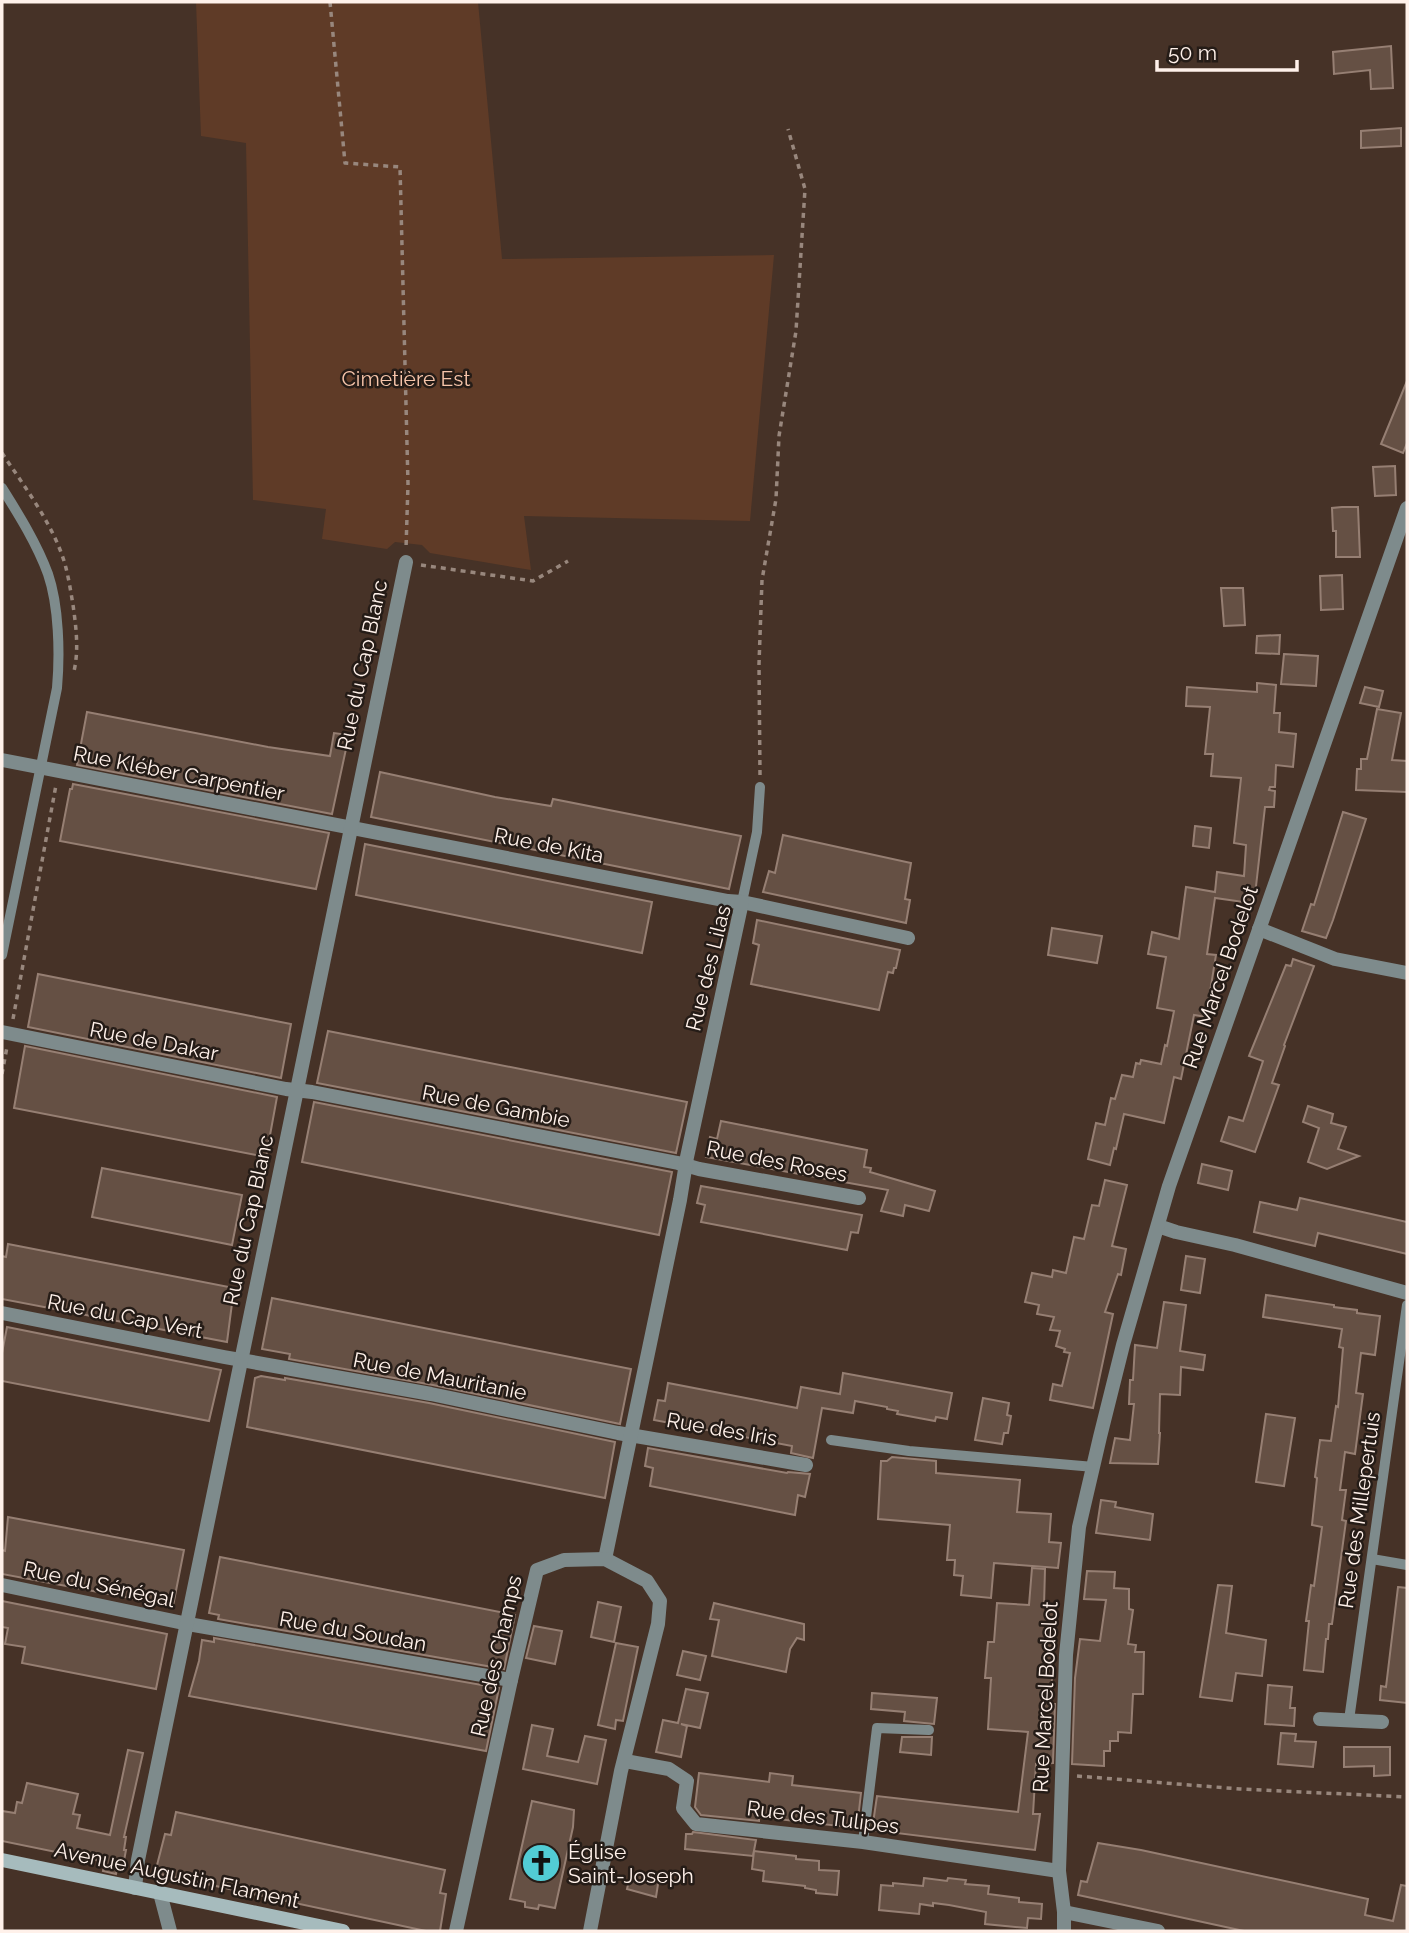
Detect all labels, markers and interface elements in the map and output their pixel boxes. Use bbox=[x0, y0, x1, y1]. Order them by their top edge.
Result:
scale bar bbox=[1157, 28, 1297, 72]
text: 50 m bbox=[1168, 40, 1217, 65]
park label: Cimetière Est bbox=[341, 366, 471, 391]
street label: Rue du Cap Blanc bbox=[332, 577, 392, 753]
street label: Rue Kléber Carpentier bbox=[71, 740, 287, 806]
street label: Rue de Kita bbox=[492, 822, 606, 868]
street label: Rue Marcel Bodelot bbox=[1177, 882, 1263, 1072]
street label: Rue des Lilas bbox=[680, 903, 736, 1033]
street label: Rue de Dakar bbox=[87, 1016, 221, 1066]
street label: Rue de Gambie bbox=[420, 1079, 572, 1133]
street label: Rue du Cap Blanc bbox=[218, 1132, 278, 1308]
street label: Rue des Roses bbox=[704, 1135, 850, 1187]
street label: Rue du Cap Vert bbox=[45, 1289, 205, 1343]
street label: Rue de Mauritanie bbox=[351, 1347, 529, 1405]
street label: Rue des Iris bbox=[665, 1407, 779, 1451]
street label: Rue des Millepertuis bbox=[1333, 1410, 1385, 1610]
street label: Rue du Sénégal bbox=[21, 1556, 177, 1612]
street label: Rue des Champs bbox=[465, 1573, 527, 1739]
street label: Rue Marcel Bodelot bbox=[1028, 1601, 1062, 1793]
street label: Rue du Soudan bbox=[277, 1606, 429, 1656]
street label: Rue des Tulipes bbox=[745, 1795, 901, 1839]
street label: Avenue Augustin Flament bbox=[52, 1837, 302, 1913]
place label: Église Saint-Joseph bbox=[568, 1839, 694, 1888]
church icon: Église Saint-Joseph bbox=[520, 1842, 562, 1884]

